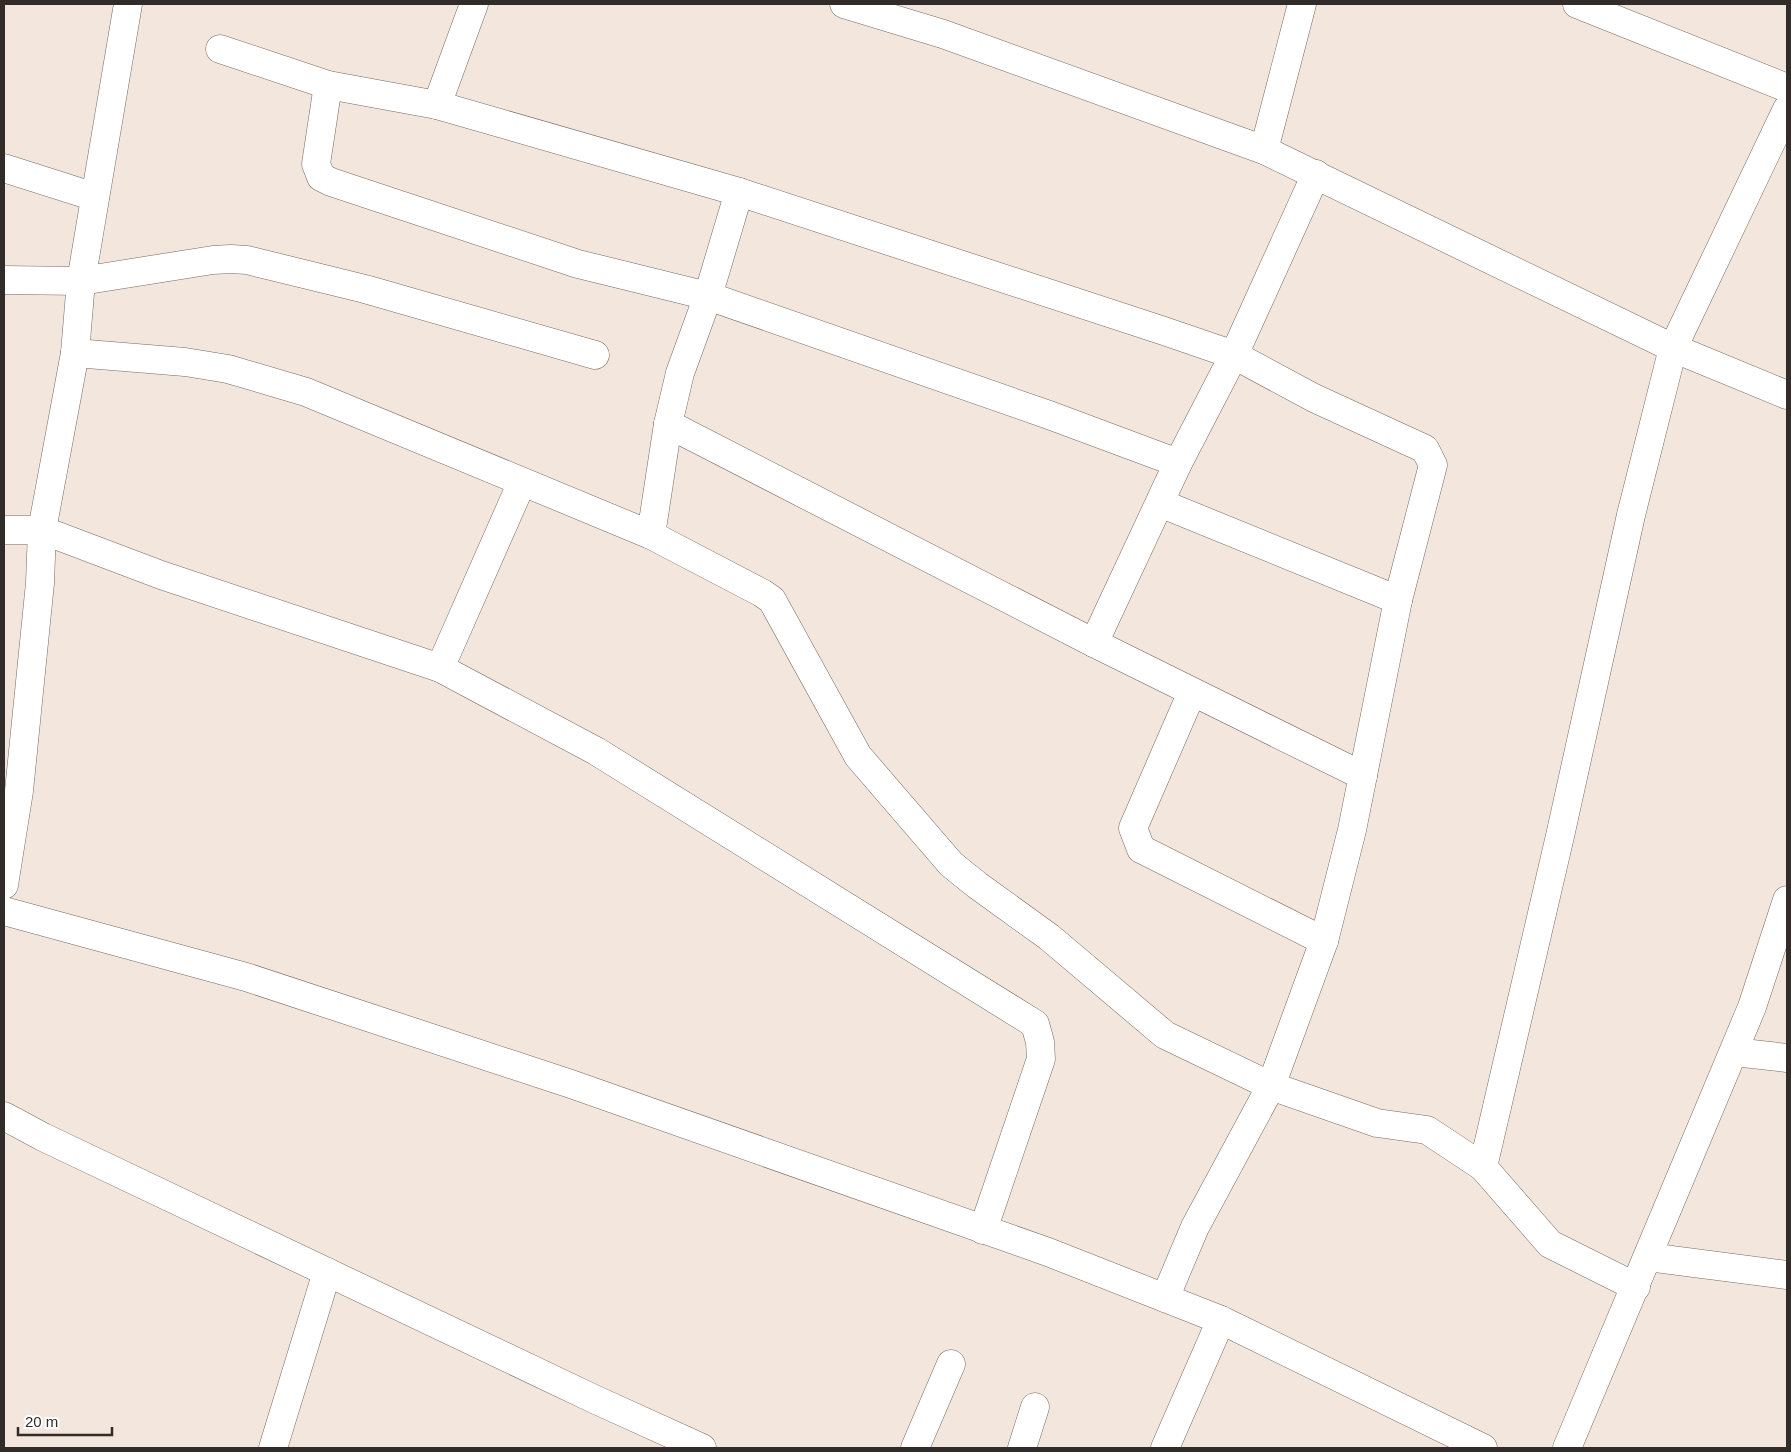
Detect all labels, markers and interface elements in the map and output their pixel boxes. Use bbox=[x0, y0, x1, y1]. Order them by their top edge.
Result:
scale bar bbox=[18, 1404, 111, 1436]
text: 20 m bbox=[25, 1413, 58, 1430]

